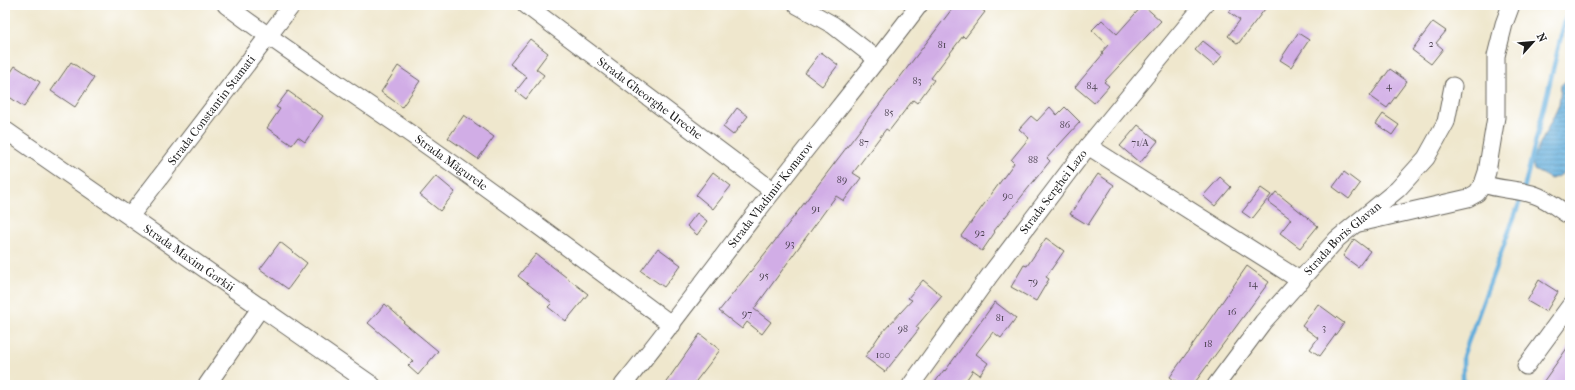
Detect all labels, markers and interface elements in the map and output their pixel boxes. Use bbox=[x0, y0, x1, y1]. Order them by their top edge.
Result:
north arrow bbox=[1513, 22, 1553, 62]
text: N bbox=[1534, 31, 1549, 45]
house number: 2 bbox=[1428, 38, 1434, 50]
house number: 81 bbox=[938, 39, 946, 51]
street label: Strada Constantin Stamati bbox=[165, 52, 258, 168]
street label: Strada Gheorghe Ureche bbox=[595, 54, 705, 142]
house number: 83 bbox=[912, 75, 922, 87]
house number: 84 bbox=[1087, 80, 1099, 92]
house number: 4 bbox=[1386, 80, 1393, 92]
house number: 85 bbox=[884, 107, 894, 119]
house number: 86 bbox=[1060, 119, 1071, 131]
street label: Strada Măgurele bbox=[412, 132, 490, 193]
house number: 87 bbox=[859, 137, 869, 149]
house number: 71/A bbox=[1131, 137, 1149, 149]
street label: Strada Vladimir Komarov bbox=[725, 138, 817, 250]
street label: Strada Serghei Lazo bbox=[1017, 147, 1090, 237]
house number: 88 bbox=[1028, 154, 1038, 166]
house number: 89 bbox=[837, 174, 847, 186]
house number: 90 bbox=[1003, 190, 1013, 202]
street label: Strada Boris Glavan bbox=[1301, 199, 1384, 278]
house number: 91 bbox=[812, 203, 820, 215]
street label: Strada Maxim Gorkii bbox=[141, 221, 237, 295]
house number: 92 bbox=[975, 227, 985, 239]
house number: 93 bbox=[785, 238, 795, 250]
house number: 95 bbox=[759, 270, 769, 282]
house number: 79 bbox=[1028, 276, 1038, 288]
house number: 14 bbox=[1248, 278, 1259, 290]
house number: 16 bbox=[1228, 306, 1237, 318]
house number: 97 bbox=[742, 308, 752, 320]
house number: 81 bbox=[996, 312, 1004, 324]
house number: 3 bbox=[1322, 322, 1326, 334]
house number: 98 bbox=[898, 323, 908, 335]
house number: 18 bbox=[1204, 338, 1212, 350]
house number: 100 bbox=[876, 349, 890, 361]

